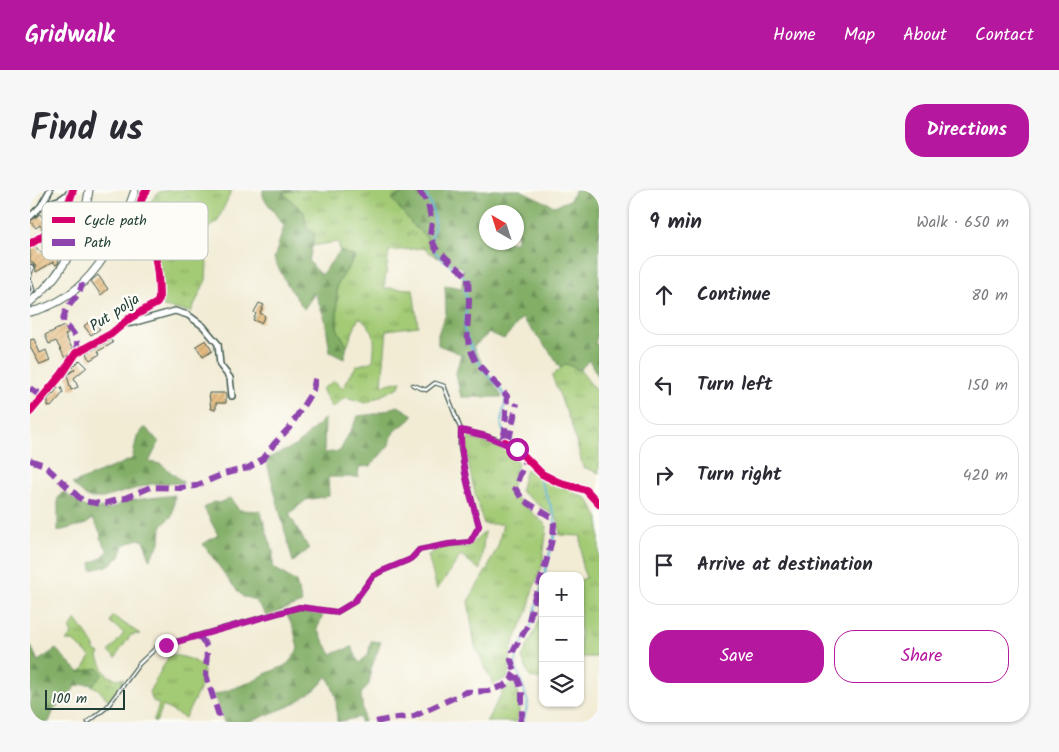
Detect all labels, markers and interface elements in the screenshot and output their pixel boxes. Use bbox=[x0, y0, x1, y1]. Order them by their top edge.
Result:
text: Gridwalk bbox=[25, 16, 115, 55]
text: Home bbox=[773, 21, 816, 50]
text: Map bbox=[844, 21, 875, 50]
text: About bbox=[903, 21, 947, 50]
text: Contact bbox=[975, 21, 1034, 50]
text: Find us bbox=[30, 102, 143, 158]
button: Directions bbox=[905, 104, 1029, 157]
legend bbox=[42, 202, 208, 260]
north arrow bbox=[479, 205, 524, 250]
text: 9 min bbox=[649, 206, 702, 239]
text: Cycle path bbox=[84, 210, 147, 232]
text: Walk · 650 m bbox=[916, 210, 1009, 235]
text: Path bbox=[84, 232, 111, 254]
text: Continue bbox=[697, 280, 770, 310]
icon: ahead bbox=[650, 281, 678, 309]
text: 80 m bbox=[971, 283, 1008, 308]
street label: Put polja bbox=[85, 288, 145, 338]
text: Turn left bbox=[697, 370, 772, 400]
icon: left bbox=[650, 371, 678, 399]
text: 150 m bbox=[967, 373, 1008, 398]
route start bbox=[506, 438, 529, 461]
text: Turn right bbox=[697, 460, 782, 490]
icon: right bbox=[650, 461, 678, 489]
text: 420 m bbox=[963, 463, 1008, 488]
text: Arrive at destination bbox=[697, 550, 873, 580]
icon: arrive bbox=[650, 551, 678, 579]
map controls bbox=[539, 572, 584, 707]
button: + bbox=[539, 572, 584, 617]
button: − bbox=[539, 617, 584, 662]
button: Save bbox=[649, 630, 824, 683]
button: Share bbox=[834, 630, 1009, 683]
route end bbox=[155, 634, 178, 657]
button: layers bbox=[539, 662, 584, 707]
scale bar bbox=[45, 687, 125, 710]
text: 100 m bbox=[52, 688, 87, 710]

